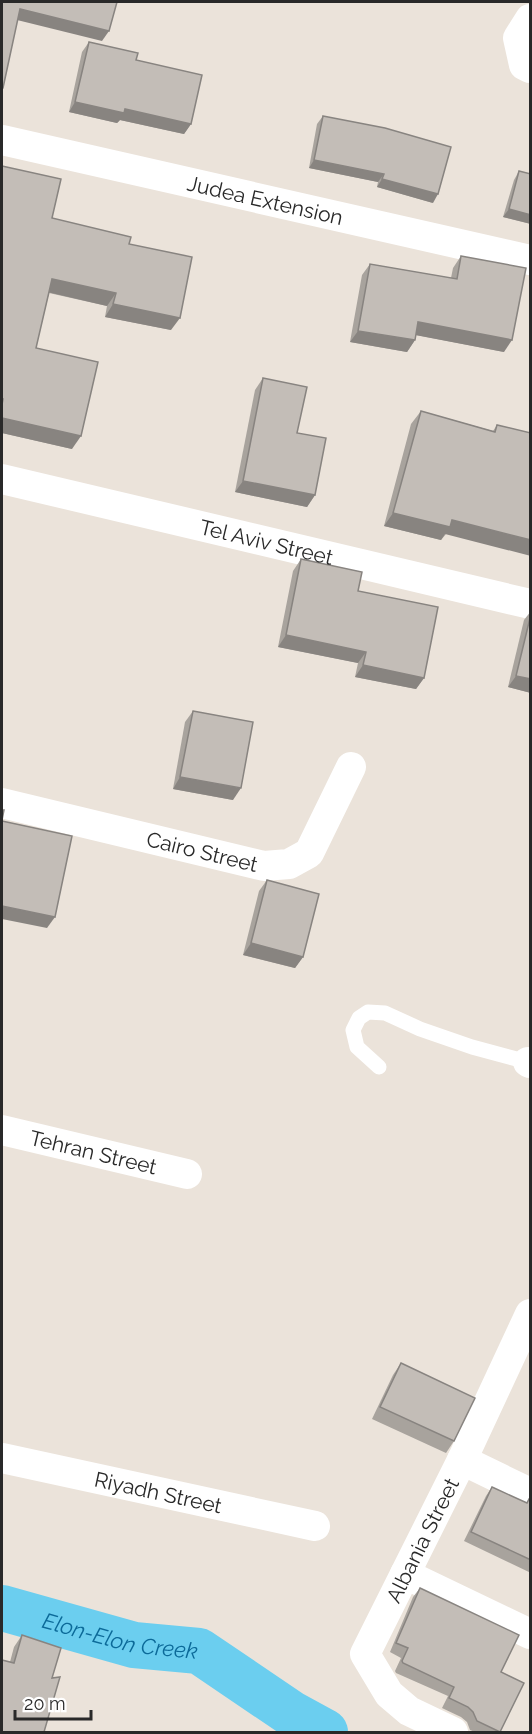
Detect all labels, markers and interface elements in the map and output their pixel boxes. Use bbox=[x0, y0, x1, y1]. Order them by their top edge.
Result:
street label: Judea Extension bbox=[185, 170, 346, 230]
street label: Tel Aviv Street bbox=[198, 514, 336, 570]
street label: Cairo Street bbox=[144, 826, 260, 877]
street label: Tehran Street bbox=[27, 1125, 159, 1179]
street label: Riyadh Street bbox=[92, 1466, 224, 1518]
street label: Albania Street bbox=[380, 1474, 464, 1607]
water label: Elon-Elon Creek bbox=[40, 1607, 199, 1664]
scale bar bbox=[15, 1683, 92, 1721]
text: 20 m bbox=[24, 1693, 66, 1714]

